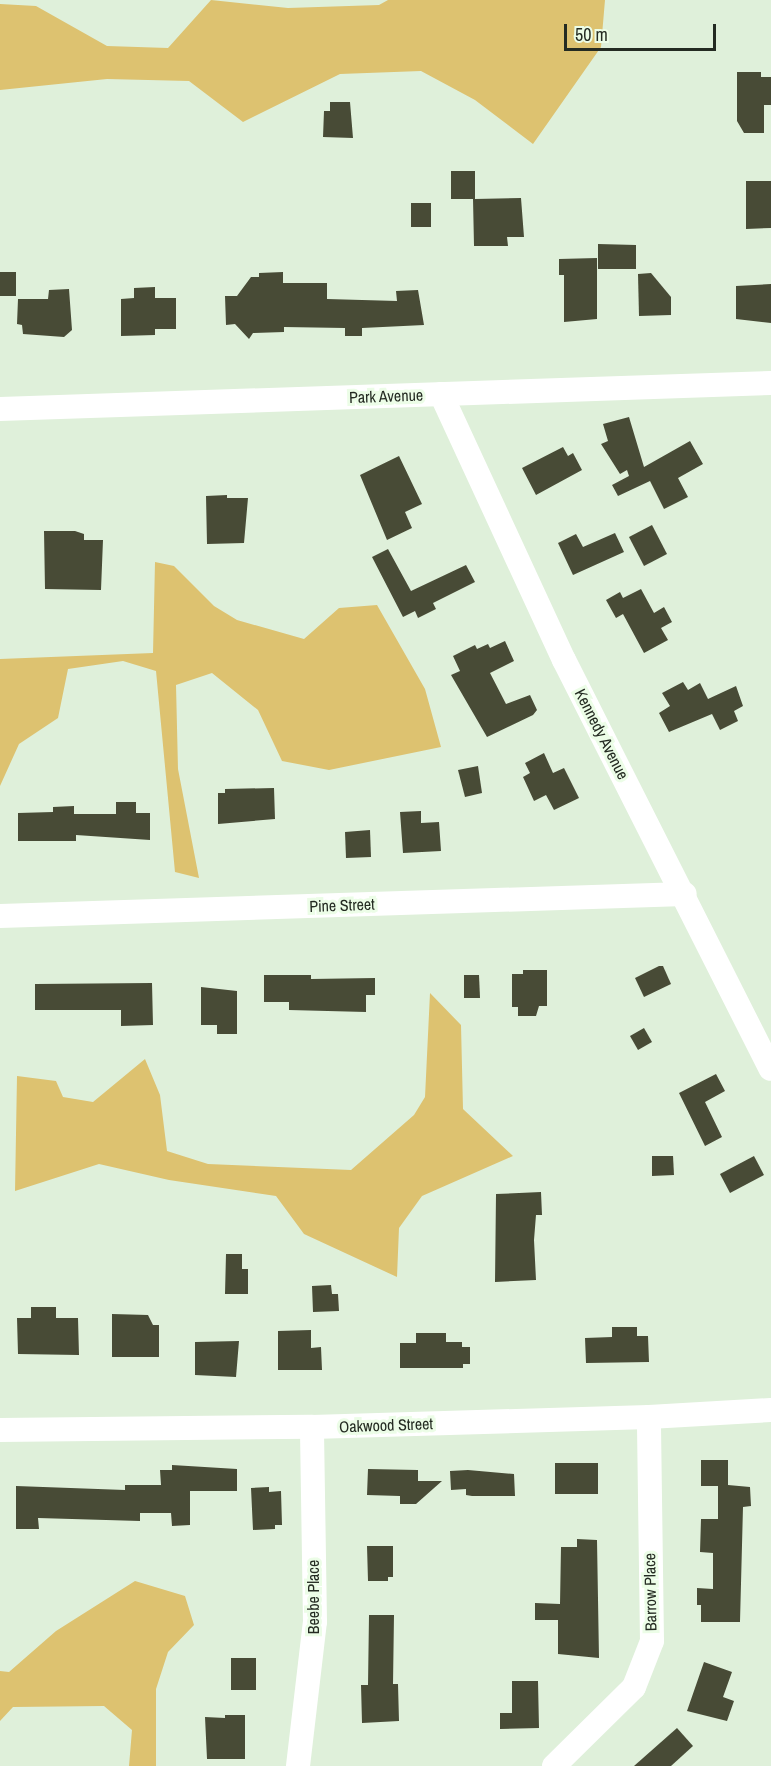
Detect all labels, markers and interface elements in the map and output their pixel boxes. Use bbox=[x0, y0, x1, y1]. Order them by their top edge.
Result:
scale bar bbox=[567, 12, 718, 50]
text: 50 m bbox=[575, 22, 608, 47]
street label: Park Avenue bbox=[348, 385, 424, 407]
street label: Kennedy Avenue bbox=[571, 685, 633, 783]
street label: Pine Street bbox=[309, 894, 375, 916]
street label: Oakwood Street bbox=[339, 1414, 433, 1436]
street label: Barrow Place bbox=[640, 1553, 660, 1631]
street label: Beebe Place bbox=[303, 1560, 323, 1634]

